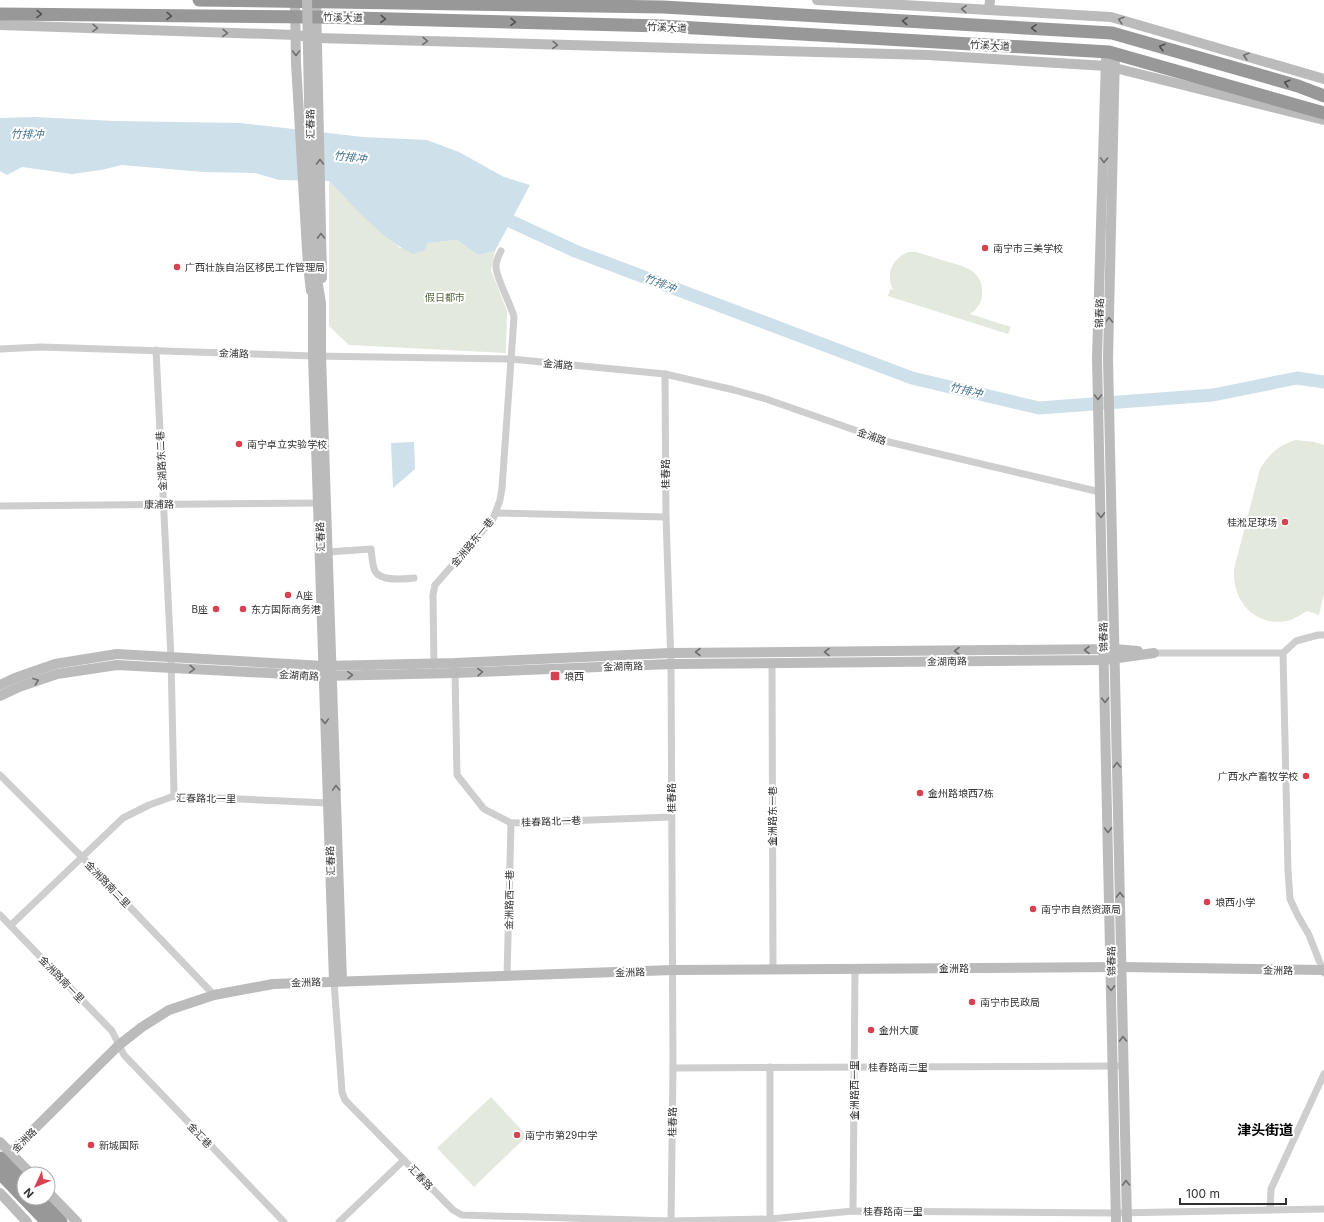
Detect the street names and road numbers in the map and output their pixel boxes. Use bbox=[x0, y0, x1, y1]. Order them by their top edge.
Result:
street label: 竹溪大道 bbox=[323, 10, 363, 24]
street label: 竹溪大道 bbox=[647, 20, 687, 34]
street label: 竹溪大道 bbox=[970, 38, 1010, 52]
street label: 汇春路 bbox=[304, 109, 316, 139]
street label: 锦春路 bbox=[1092, 298, 1106, 328]
street label: 金浦路 bbox=[219, 346, 249, 360]
street label: 金浦路 bbox=[543, 357, 573, 371]
street label: 金浦路 bbox=[856, 425, 888, 447]
street label: 金湖路东二巷 bbox=[153, 431, 169, 491]
street label: 桂春路 bbox=[659, 459, 671, 489]
street label: 康浦路 bbox=[144, 498, 174, 510]
street label: 金洲路东一巷 bbox=[448, 515, 496, 569]
street label: 汇春路 bbox=[313, 522, 327, 552]
street label: 锦春路 bbox=[1097, 622, 1109, 652]
street label: 金湖南路 bbox=[927, 655, 967, 667]
street label: 金湖南路 bbox=[603, 659, 643, 673]
street label: 金湖南路 bbox=[279, 668, 319, 682]
street label: 桂春路 bbox=[665, 783, 677, 813]
street label: 金洲路东一巷 bbox=[766, 786, 778, 846]
street label: 汇春路北一里 bbox=[176, 791, 236, 805]
street label: 桂春路北一巷 bbox=[521, 814, 581, 828]
street label: 汇春路 bbox=[323, 846, 337, 876]
street label: 金洲路南二里 bbox=[83, 858, 133, 910]
street label: 金洲路西一巷 bbox=[502, 870, 516, 930]
street label: 锦春路 bbox=[1105, 946, 1117, 976]
street label: 金洲路南一里 bbox=[37, 953, 87, 1005]
street label: 金洲路 bbox=[939, 962, 969, 974]
street label: 金洲路 bbox=[1263, 964, 1293, 976]
street label: 金洲路 bbox=[615, 965, 645, 979]
street label: 金洲路 bbox=[291, 975, 321, 989]
street label: 金洲路西一里 bbox=[848, 1060, 860, 1120]
street label: 桂春路南二里 bbox=[868, 1061, 928, 1073]
street label: 桂春路 bbox=[666, 1107, 678, 1137]
street label: 金汇巷 bbox=[185, 1120, 215, 1150]
street label: 金洲路 bbox=[9, 1125, 39, 1155]
street label: 汇春路 bbox=[406, 1162, 436, 1192]
street label: 桂春路南一里 bbox=[863, 1205, 923, 1217]

